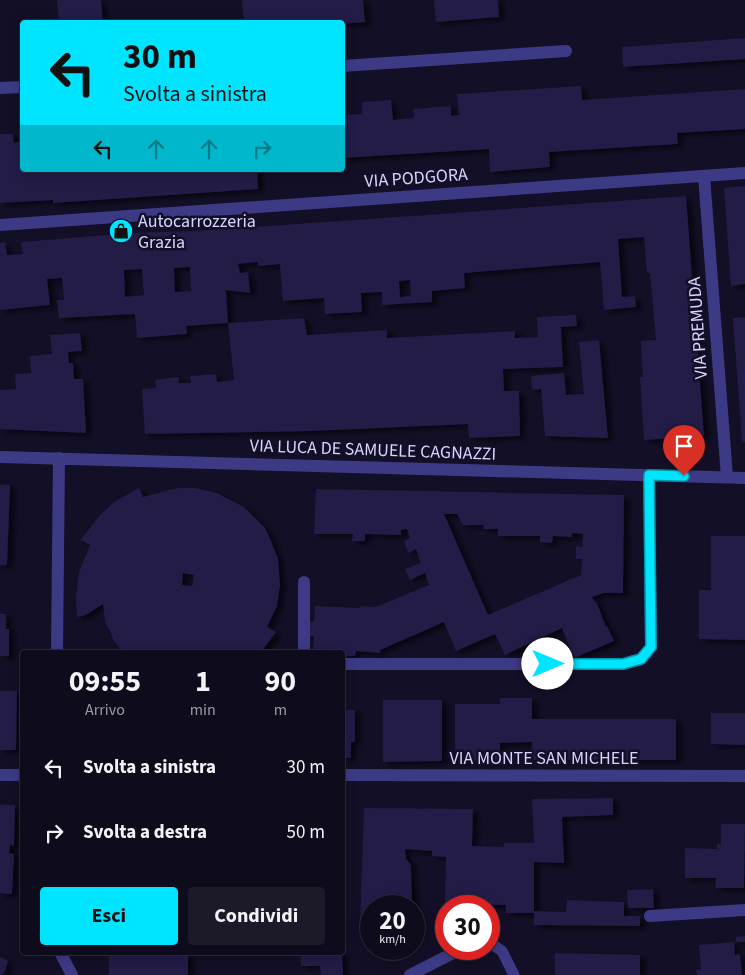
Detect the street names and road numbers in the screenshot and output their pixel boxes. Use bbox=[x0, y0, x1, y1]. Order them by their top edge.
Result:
street label: VIA PODGORA bbox=[363, 162, 469, 194]
street label: VIA PREMUDA bbox=[682, 276, 714, 380]
street label: VIA LUCA DE SAMUELE CAGNAZZI bbox=[249, 433, 497, 467]
street label: VIA MONTE SAN MICHELE bbox=[450, 746, 638, 771]

